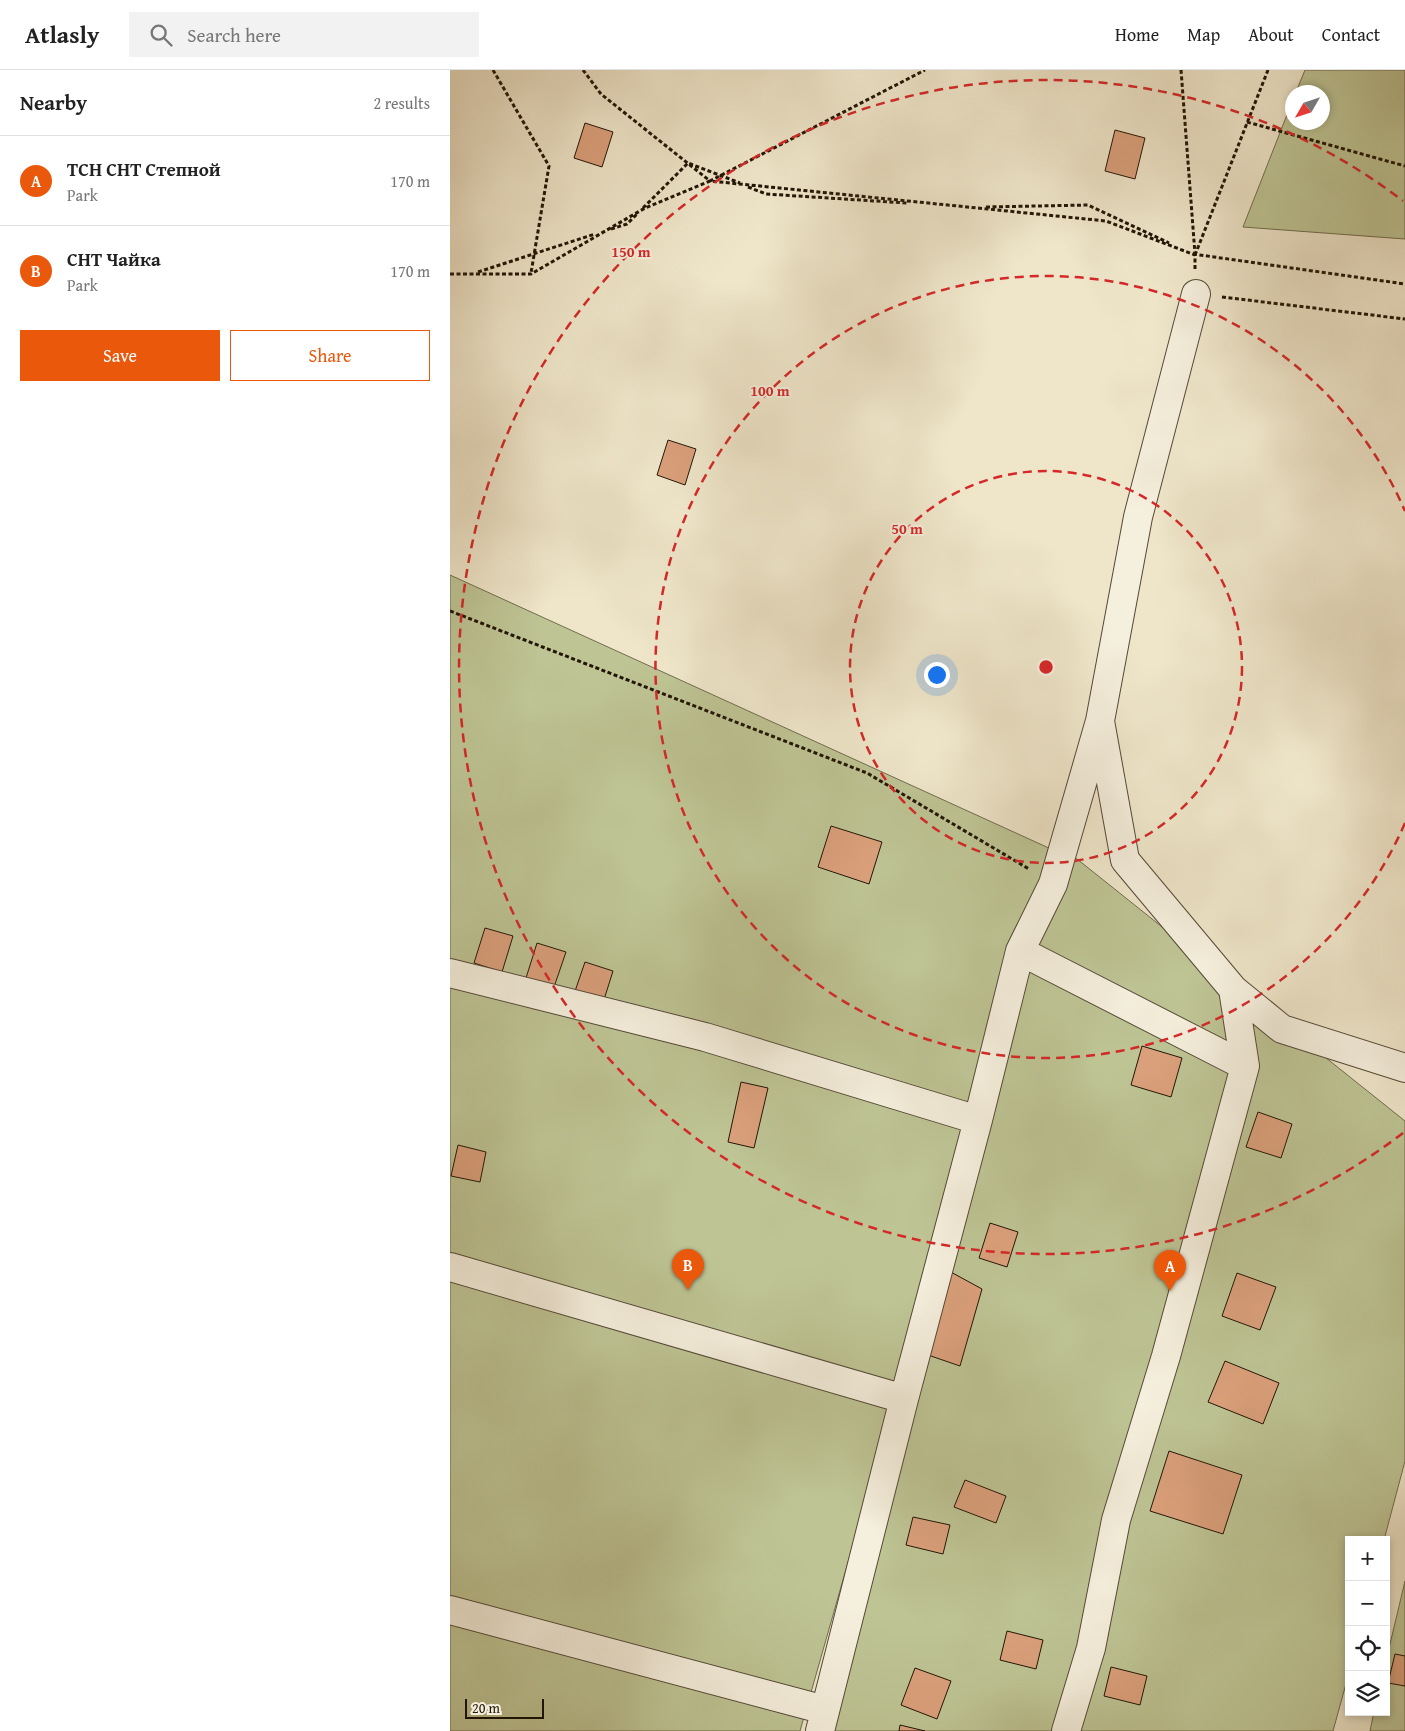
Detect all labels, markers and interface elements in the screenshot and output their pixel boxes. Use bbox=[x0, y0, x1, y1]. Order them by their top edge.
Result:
search box bbox=[129, 12, 479, 57]
text: Atlasly bbox=[25, 17, 99, 52]
icon: search bbox=[147, 21, 175, 49]
text: Search here bbox=[187, 21, 281, 49]
text: Home bbox=[1115, 21, 1159, 48]
text: Map bbox=[1187, 21, 1220, 48]
text: About bbox=[1248, 21, 1294, 48]
text: Contact bbox=[1322, 21, 1380, 48]
north arrow bbox=[1285, 85, 1330, 130]
text: Nearby bbox=[20, 87, 87, 118]
text: 2 results bbox=[373, 91, 430, 115]
text: ТСН СНТ Степной bbox=[67, 155, 221, 183]
text: A bbox=[31, 169, 41, 193]
text: 170 m bbox=[390, 169, 430, 193]
text: Park bbox=[67, 183, 98, 207]
text: 150 m bbox=[611, 241, 651, 262]
text: СНТ Чайка bbox=[67, 245, 161, 273]
text: B bbox=[31, 259, 41, 283]
text: 170 m bbox=[390, 259, 430, 283]
text: Park bbox=[67, 273, 98, 297]
button: Save bbox=[20, 330, 220, 381]
button: Share bbox=[230, 330, 430, 381]
text: 100 m bbox=[750, 380, 790, 401]
text: 50 m bbox=[891, 518, 923, 539]
centre of rings bbox=[1037, 658, 1055, 676]
your location bbox=[924, 662, 950, 688]
pin: B bbox=[672, 1249, 704, 1290]
pin: A bbox=[1154, 1250, 1186, 1291]
map controls bbox=[1345, 1536, 1390, 1716]
button: + bbox=[1345, 1536, 1390, 1581]
button: − bbox=[1345, 1581, 1390, 1626]
button: locate bbox=[1345, 1626, 1390, 1671]
button: layers bbox=[1345, 1671, 1390, 1716]
scale bar bbox=[465, 1696, 544, 1719]
text: 20 m bbox=[472, 1698, 500, 1718]

